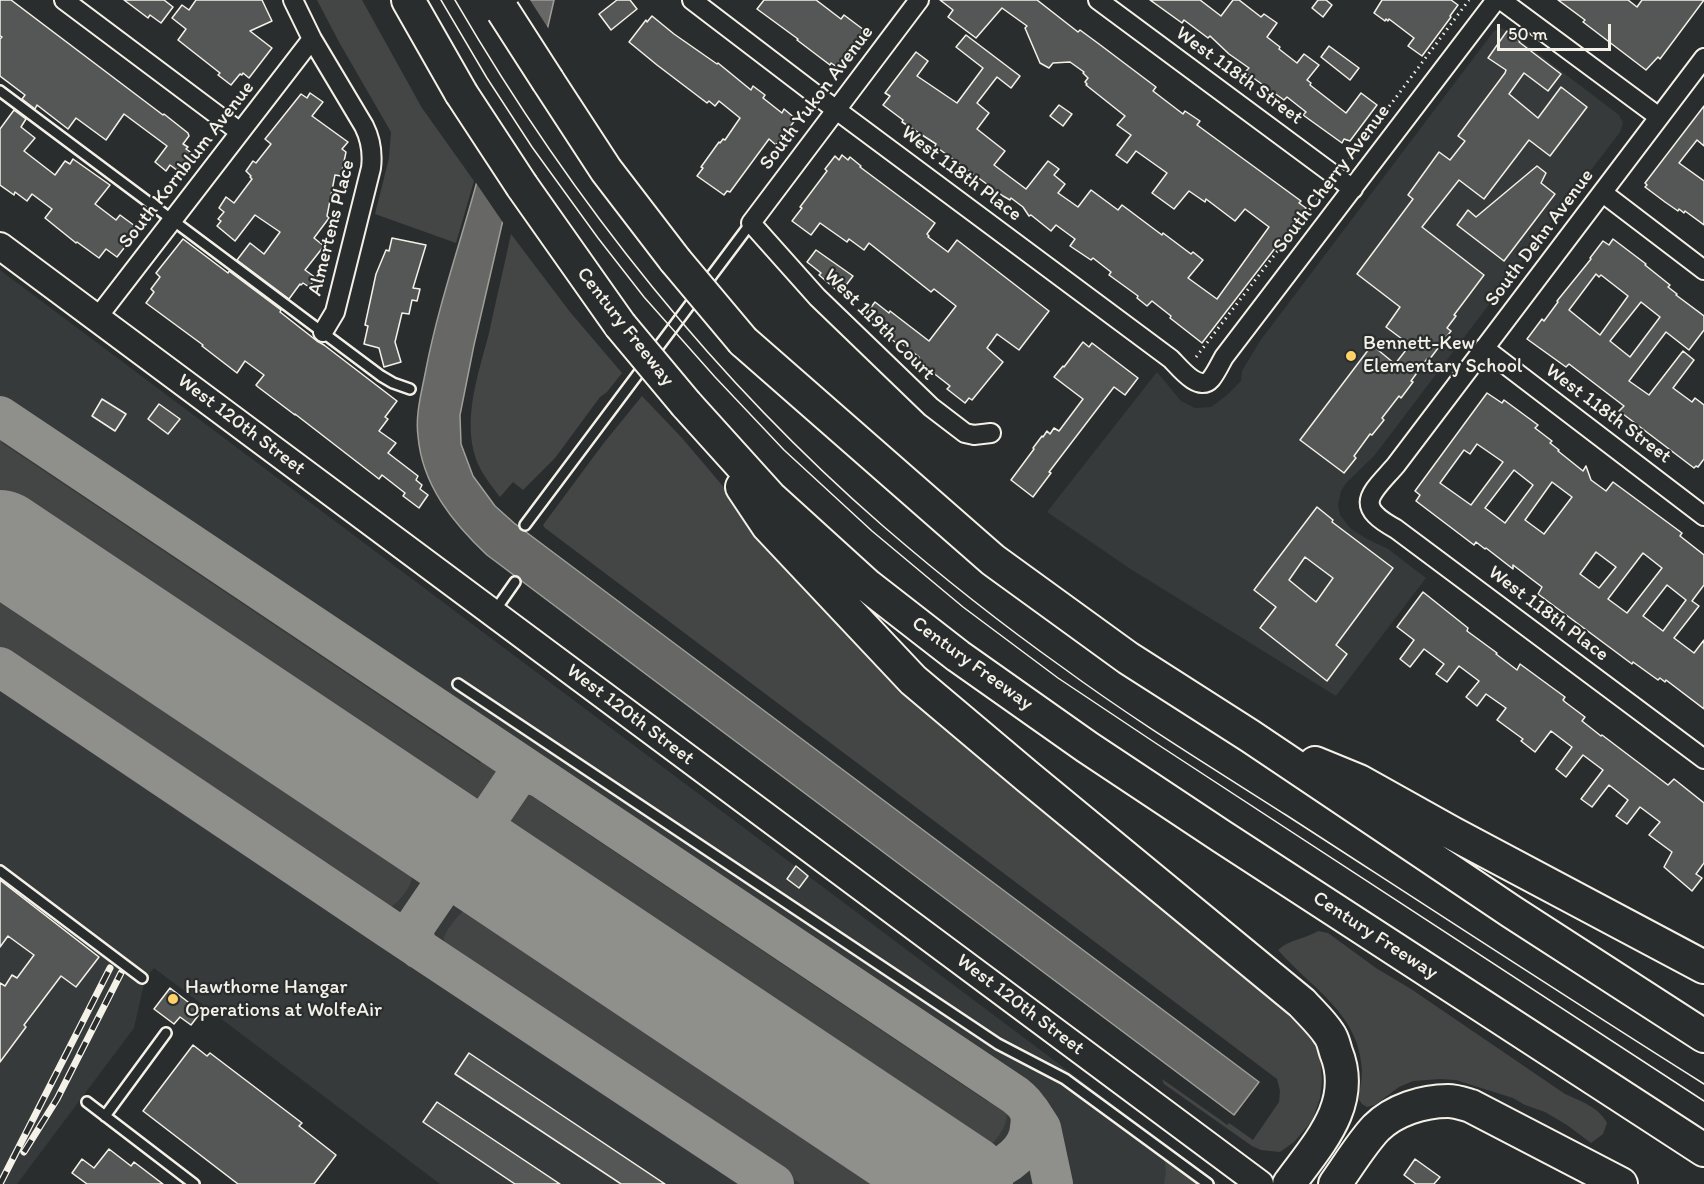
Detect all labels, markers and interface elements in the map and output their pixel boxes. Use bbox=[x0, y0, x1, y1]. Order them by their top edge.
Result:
scale bar bbox=[1500, 12, 1614, 50]
street label: South Yukon Avenue bbox=[755, 21, 879, 175]
street label: West 118th Street bbox=[1171, 22, 1307, 130]
text: 50 m bbox=[1508, 23, 1548, 45]
street label: South Kornblum Avenue bbox=[114, 76, 260, 254]
street label: South Cherry Avenue bbox=[1268, 100, 1396, 258]
street label: West 118th Place bbox=[896, 121, 1026, 227]
street label: Almertens Place bbox=[304, 158, 360, 298]
street label: South Dehn Avenue bbox=[1481, 165, 1599, 311]
street label: Century Freeway bbox=[571, 263, 679, 391]
street label: West 119th Court bbox=[818, 264, 940, 386]
place label: Bennett-Kew Elementary School bbox=[1363, 332, 1522, 379]
marker: Bennett-Kew Elementary School bbox=[1344, 349, 1358, 363]
street label: West 118th Street bbox=[1540, 359, 1676, 469]
street label: West 120th Street bbox=[172, 369, 310, 481]
street label: West 118th Place bbox=[1483, 561, 1613, 667]
street label: Century Freeway bbox=[907, 612, 1037, 716]
street label: West 120th Street bbox=[561, 659, 699, 771]
street label: Century Freeway bbox=[1308, 887, 1442, 985]
street label: West 120th Street bbox=[951, 949, 1089, 1061]
place label: Hawthorne Hangar Operations at WolfeAir bbox=[185, 976, 382, 1023]
marker: Hawthorne Hangar Operations at WolfeAir bbox=[166, 992, 180, 1006]

